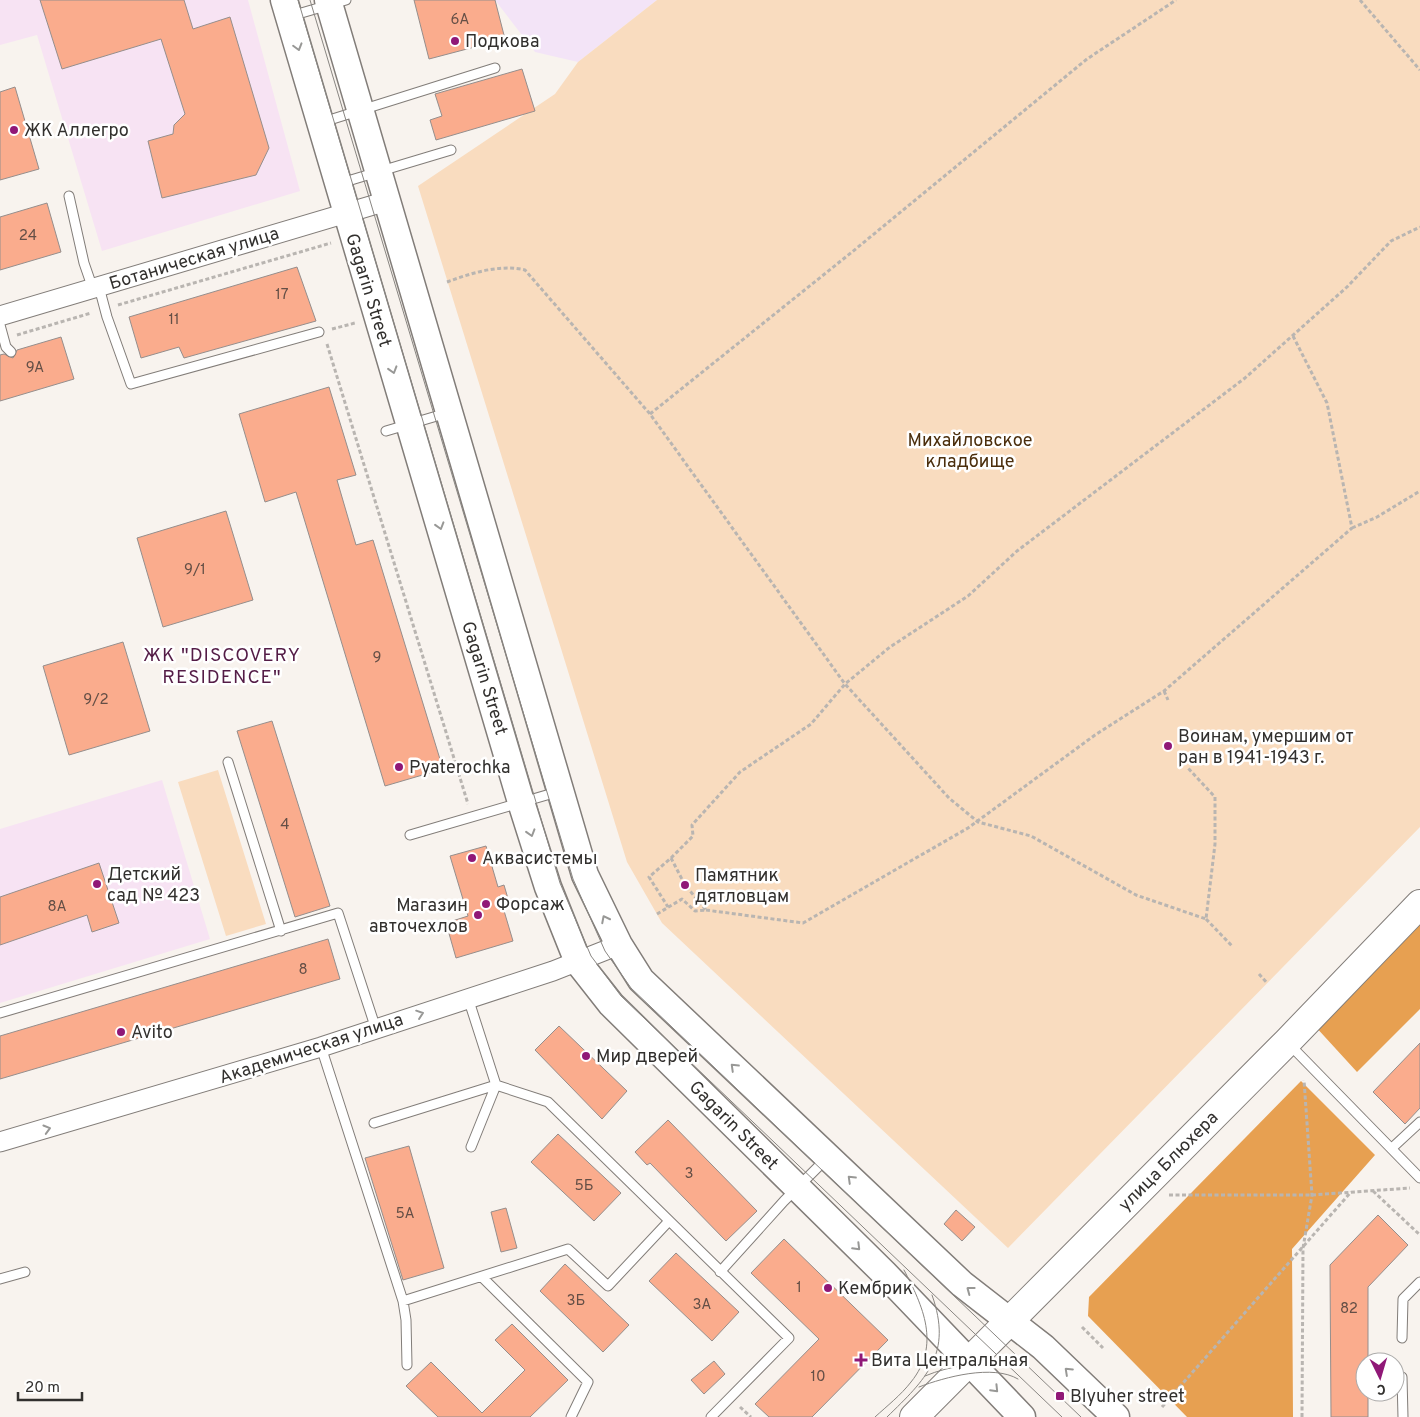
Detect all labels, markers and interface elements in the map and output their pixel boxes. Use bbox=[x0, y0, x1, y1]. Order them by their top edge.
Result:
house number: 6А bbox=[451, 11, 469, 30]
place label: Подкова bbox=[465, 31, 539, 54]
marker: Подкова bbox=[449, 35, 461, 47]
one-way arrow bbox=[292, 42, 302, 50]
place label: ЖК Аллегро bbox=[24, 120, 129, 143]
marker: ЖК Аллегро bbox=[8, 124, 20, 136]
street label: Ботаническая улица bbox=[107, 223, 282, 296]
house number: 24 bbox=[19, 227, 37, 246]
street label: Gagarin Street bbox=[339, 231, 396, 350]
house number: 17 bbox=[275, 286, 289, 305]
house number: 11 bbox=[168, 311, 180, 330]
house number: 9А bbox=[26, 359, 44, 378]
one-way arrow bbox=[388, 366, 398, 374]
park label: Михайловское кладбище bbox=[907, 430, 1033, 474]
one-way arrow bbox=[434, 522, 444, 530]
house number: 9/1 bbox=[184, 561, 206, 580]
street label: Gagarin Street bbox=[455, 619, 512, 738]
district label: ЖК "DISCOVERY RESIDENCE" bbox=[143, 644, 301, 690]
house number: 9 bbox=[373, 649, 381, 668]
house number: 9/2 bbox=[83, 691, 109, 710]
place label: Воинам, умершим от ран в 1941-1943 г. bbox=[1178, 726, 1354, 770]
marker: Воинам, умершим от ран в 1941-1943 г. bbox=[1162, 740, 1174, 752]
place label: Pyaterochka bbox=[409, 757, 510, 780]
marker: Pyaterochka bbox=[393, 761, 405, 773]
house number: 4 bbox=[280, 816, 290, 835]
one-way arrow bbox=[525, 828, 535, 837]
place label: Аквасистемы bbox=[482, 848, 597, 871]
marker: Аквасистемы bbox=[466, 852, 478, 864]
place label: Детский сад № 423 bbox=[107, 864, 200, 908]
place label: Памятник дятловцам bbox=[695, 865, 789, 909]
marker: Детский сад № 423 bbox=[91, 878, 103, 890]
marker: Памятник дятловцам bbox=[679, 879, 691, 891]
place label: Форсаж bbox=[496, 894, 565, 917]
place label: Магазин авточехлов bbox=[369, 895, 468, 939]
house number: 8А bbox=[47, 898, 67, 917]
marker: Форсаж bbox=[480, 898, 492, 910]
marker: Магазин авточехлов bbox=[472, 909, 484, 921]
one-way arrow bbox=[601, 915, 611, 924]
house number: 8 bbox=[298, 961, 308, 980]
street label: Академическая улица bbox=[217, 1009, 406, 1090]
one-way arrow bbox=[415, 1010, 423, 1020]
place label: Avito bbox=[131, 1022, 173, 1045]
marker: Avito bbox=[115, 1026, 127, 1038]
place label: Мир дверей bbox=[596, 1046, 698, 1069]
marker: Мир дверей bbox=[580, 1050, 592, 1062]
one-way arrow bbox=[730, 1064, 739, 1073]
street label: Gagarin Street bbox=[683, 1076, 783, 1176]
street label: улица Блюхера bbox=[1114, 1107, 1224, 1217]
one-way arrow bbox=[43, 1124, 51, 1135]
house number: 3 bbox=[684, 1165, 694, 1184]
one-way arrow bbox=[848, 1176, 857, 1185]
house number: 5Б bbox=[574, 1177, 594, 1196]
house number: 5А bbox=[395, 1205, 415, 1224]
one-way arrow bbox=[851, 1241, 860, 1250]
place label: Кембрик bbox=[838, 1278, 913, 1301]
house number: 1 bbox=[796, 1279, 802, 1298]
marker: Кембрик bbox=[822, 1282, 834, 1294]
one-way arrow bbox=[967, 1287, 976, 1295]
house number: 3Б bbox=[567, 1292, 585, 1311]
house number: 3А bbox=[692, 1296, 712, 1315]
house number: 82 bbox=[1340, 1300, 1358, 1319]
place label: Вита Центральная bbox=[871, 1350, 1028, 1373]
north arrow bbox=[1355, 1352, 1405, 1402]
marker: Вита Центральная bbox=[855, 1354, 867, 1366]
house number: 10 bbox=[810, 1368, 826, 1387]
one-way arrow bbox=[1065, 1368, 1074, 1377]
scale bar bbox=[18, 1370, 81, 1402]
text: 20 m bbox=[25, 1379, 60, 1398]
text: С bbox=[1376, 1380, 1386, 1397]
one-way arrow bbox=[989, 1384, 998, 1393]
place label: Blyuher street bbox=[1070, 1386, 1185, 1409]
marker: Blyuher street bbox=[1054, 1390, 1066, 1402]

